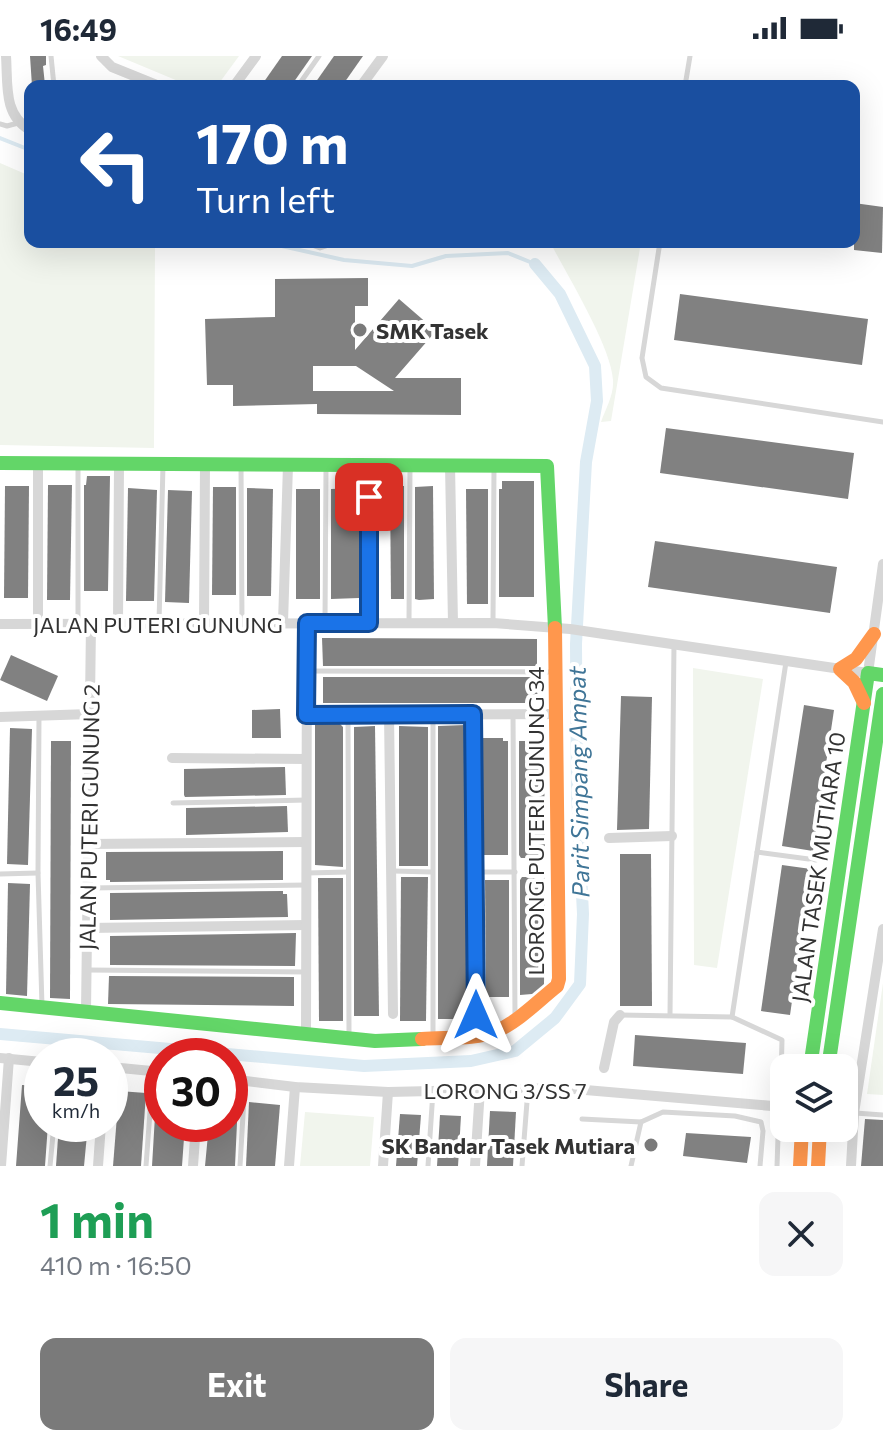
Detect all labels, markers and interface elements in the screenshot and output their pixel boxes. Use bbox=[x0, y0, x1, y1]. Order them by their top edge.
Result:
text: 16:49 bbox=[40, 10, 117, 47]
text: 170 m bbox=[196, 107, 349, 176]
icon: left bbox=[64, 112, 168, 216]
text: Turn left bbox=[196, 176, 335, 220]
place label: SMK Tasek bbox=[376, 317, 489, 344]
marker: SMK Tasek bbox=[351, 321, 369, 339]
pin bbox=[335, 463, 403, 531]
icon: arrive bbox=[347, 475, 391, 519]
street label: JALAN PUTERI GUNUNG bbox=[33, 611, 283, 638]
water label: Parit Simpang Ampat bbox=[561, 665, 595, 898]
street label: LORONG PUTERI GUNUNG 34 bbox=[522, 666, 549, 976]
street label: JALAN PUTERI GUNUNG 2 bbox=[73, 684, 105, 950]
street label: JALAN TASEK MUTIARA 10 bbox=[786, 730, 850, 1004]
position arrow bbox=[434, 973, 518, 1057]
speed limit sign: 30 bbox=[144, 1038, 248, 1142]
map controls bbox=[770, 1054, 858, 1142]
button: layers bbox=[770, 1054, 858, 1142]
text: 25 bbox=[53, 1055, 99, 1104]
street label: LORONG 3/SS 7 bbox=[424, 1077, 587, 1104]
text: km/h bbox=[52, 1098, 100, 1122]
place label: SK Bandar Tasek Mutiara bbox=[382, 1132, 635, 1159]
marker: SK Bandar Tasek Mutiara bbox=[642, 1136, 660, 1154]
text: 1 min bbox=[40, 1189, 154, 1248]
button: close bbox=[759, 1192, 843, 1276]
text: 410 m · 16:50 bbox=[40, 1249, 192, 1280]
button: Exit bbox=[40, 1338, 434, 1430]
button: Share bbox=[450, 1338, 843, 1430]

